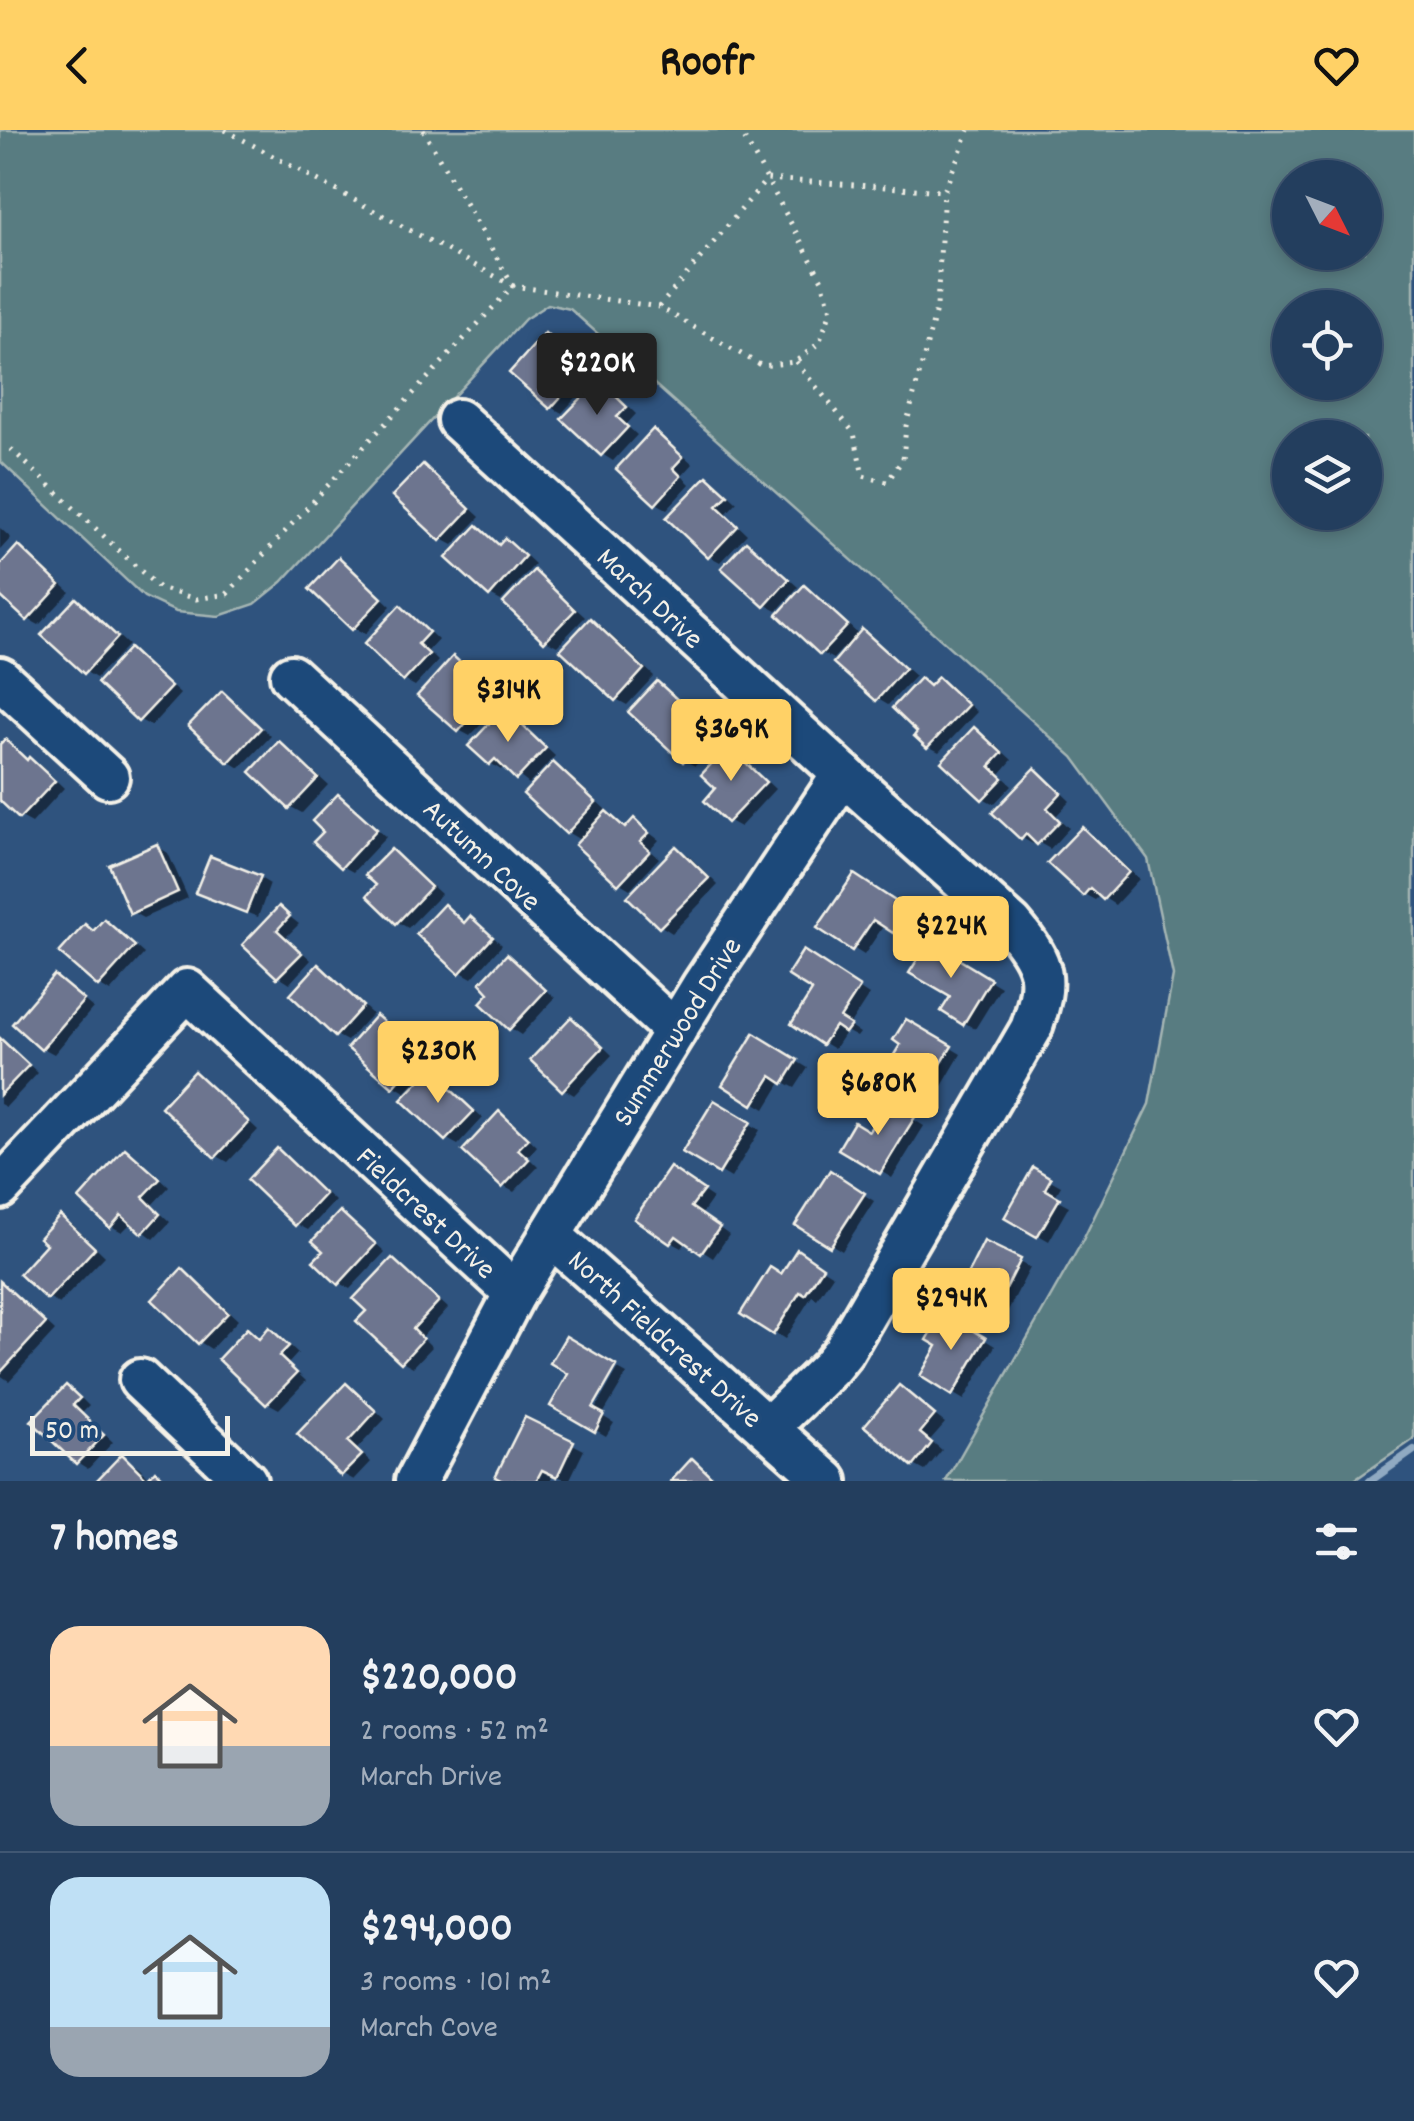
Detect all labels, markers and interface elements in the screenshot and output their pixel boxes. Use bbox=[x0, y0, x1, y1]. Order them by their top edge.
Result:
text: Roofr bbox=[660, 33, 754, 97]
icon: back bbox=[50, 38, 105, 93]
icon: heart bbox=[1309, 38, 1364, 93]
north arrow bbox=[1272, 160, 1382, 270]
map controls bbox=[1272, 160, 1382, 530]
button: locate bbox=[1272, 290, 1382, 400]
pin: $220K bbox=[527, 333, 667, 418]
text: $220K bbox=[559, 342, 635, 388]
button: layers bbox=[1272, 420, 1382, 530]
street label: March Drive bbox=[585, 539, 711, 661]
pin: $314K bbox=[438, 660, 578, 745]
text: $314K bbox=[475, 669, 541, 715]
pin: $369K bbox=[661, 699, 801, 784]
text: $369K bbox=[693, 708, 769, 754]
street label: Autumn Cove bbox=[411, 791, 549, 924]
pin: $224K bbox=[881, 896, 1021, 981]
text: $224K bbox=[915, 905, 987, 951]
street label: Summerwood Drive bbox=[604, 930, 755, 1137]
pin: $230K bbox=[368, 1021, 508, 1106]
text: $230K bbox=[400, 1030, 476, 1076]
pin: $680K bbox=[808, 1053, 948, 1138]
text: $680K bbox=[840, 1062, 916, 1108]
street label: Fieldcrest Drive bbox=[344, 1139, 504, 1292]
street label: North Fieldcrest Drive bbox=[556, 1242, 770, 1441]
pin: $294K bbox=[881, 1268, 1021, 1353]
text: $294K bbox=[915, 1277, 987, 1323]
scale bar bbox=[30, 1411, 230, 1456]
text: 50 m bbox=[45, 1413, 99, 1453]
text: 7 homes bbox=[50, 1511, 179, 1571]
icon: filters bbox=[1309, 1514, 1364, 1569]
text: $220,000 bbox=[360, 1650, 518, 1710]
icon: home bbox=[130, 1666, 250, 1786]
icon: heart bbox=[1309, 1699, 1364, 1754]
text: 2 rooms · 52 m² bbox=[360, 1710, 549, 1756]
text: March Drive bbox=[360, 1756, 502, 1802]
text: $294,000 bbox=[360, 1901, 513, 1961]
icon: home bbox=[130, 1917, 250, 2037]
icon: heart bbox=[1309, 1950, 1364, 2005]
text: 3 rooms · 101 m² bbox=[360, 1961, 552, 2007]
text: March Cove bbox=[360, 2007, 498, 2053]

